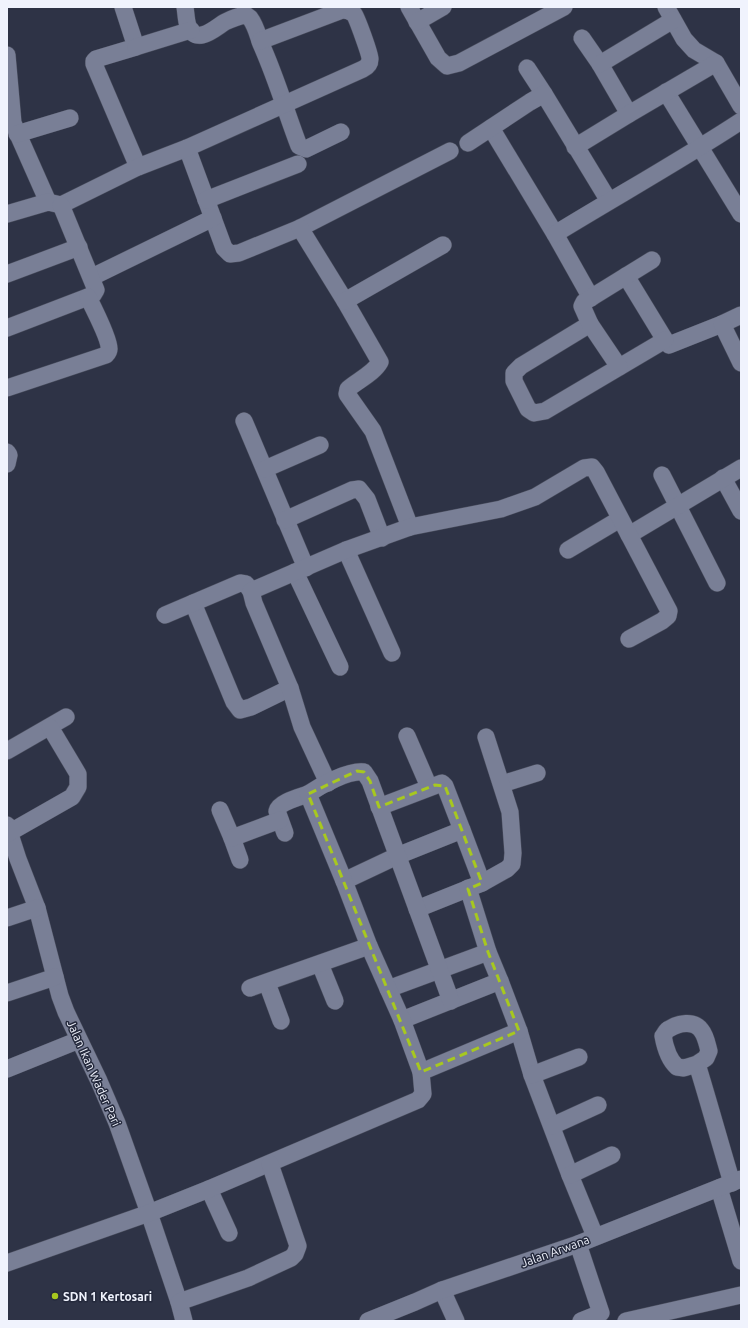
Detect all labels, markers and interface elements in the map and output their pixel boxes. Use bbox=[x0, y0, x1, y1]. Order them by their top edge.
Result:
street label: Jalan Ikan Wader Pari bbox=[65, 1018, 123, 1128]
street label: Jalan Arwana bbox=[519, 1233, 591, 1269]
place label: SDN 1 Kertosari bbox=[63, 1290, 152, 1303]
marker: SDN 1 Kertosari bbox=[50, 1291, 60, 1301]

